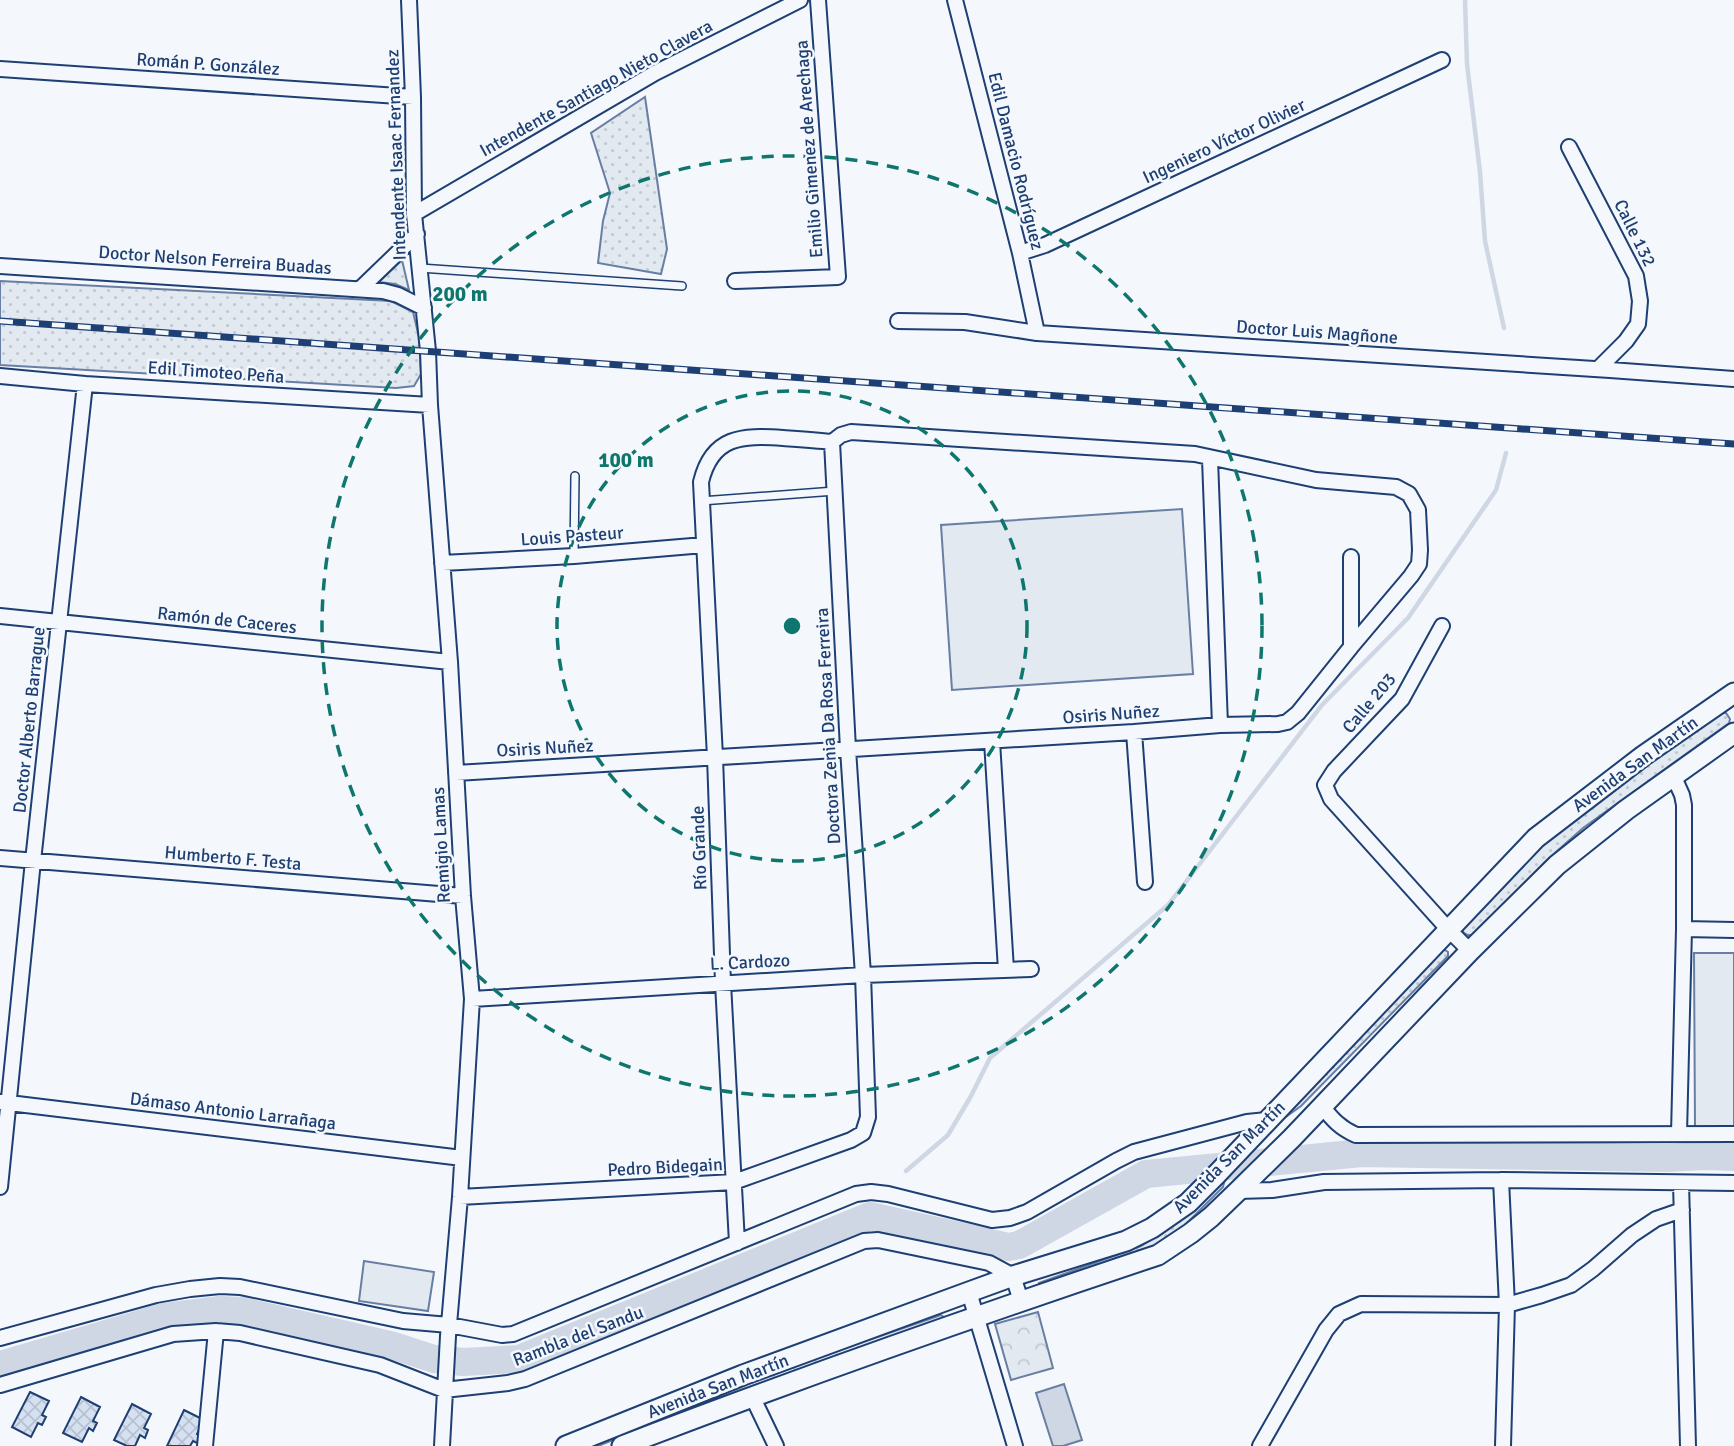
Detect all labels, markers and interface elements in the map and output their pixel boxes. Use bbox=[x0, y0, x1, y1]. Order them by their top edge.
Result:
street label: Intendente Santiago Nieto Clavera bbox=[476, 15, 716, 161]
street label: Emilio Gimenez de Arechaga bbox=[790, 39, 828, 259]
street label: Román P. González bbox=[136, 48, 280, 80]
street label: Intendente Isaac Fernandez bbox=[381, 49, 411, 261]
street label: Edil Damacio Rodríguez bbox=[983, 70, 1049, 252]
street label: Ingeniero Víctor Olivier bbox=[1139, 93, 1309, 188]
street label: Calle 132 bbox=[1609, 196, 1661, 270]
street label: Doctor Nelson Ferreira Buadas bbox=[98, 241, 332, 279]
text: 200 m bbox=[432, 281, 488, 307]
street label: Doctor Luis Magñone bbox=[1235, 315, 1399, 349]
street label: Edil Timoteo Peña bbox=[147, 356, 285, 388]
text: 100 m bbox=[598, 447, 654, 473]
street label: Louis Pasteur bbox=[520, 521, 625, 551]
street label: Ramón de Caceres bbox=[156, 602, 298, 638]
street label: Doctora Zenia Da Rosa Ferreira bbox=[811, 607, 845, 845]
centre of rings bbox=[780, 614, 804, 638]
street label: Doctor Alberto Barrague bbox=[8, 626, 50, 814]
street label: Calle 203 bbox=[1337, 668, 1401, 738]
street label: Osiris Nuñez bbox=[1062, 700, 1160, 728]
street label: Avenida San Martín bbox=[1568, 711, 1702, 817]
street label: Osiris Nuñez bbox=[496, 734, 594, 762]
street label: Remigio Lamas bbox=[427, 786, 455, 904]
street label: Río Grande bbox=[687, 805, 711, 891]
street label: Humberto F. Testa bbox=[164, 841, 302, 875]
street label: L. Cardozo bbox=[709, 949, 791, 975]
street label: Dámaso Antonio Larrañaga bbox=[129, 1087, 337, 1135]
street label: Avenida San Martín bbox=[1168, 1096, 1290, 1218]
street label: Pedro Bidegain bbox=[607, 1153, 723, 1181]
street label: Rambla del Sandu bbox=[510, 1301, 646, 1371]
street label: Avenida San Martín bbox=[644, 1349, 792, 1423]

